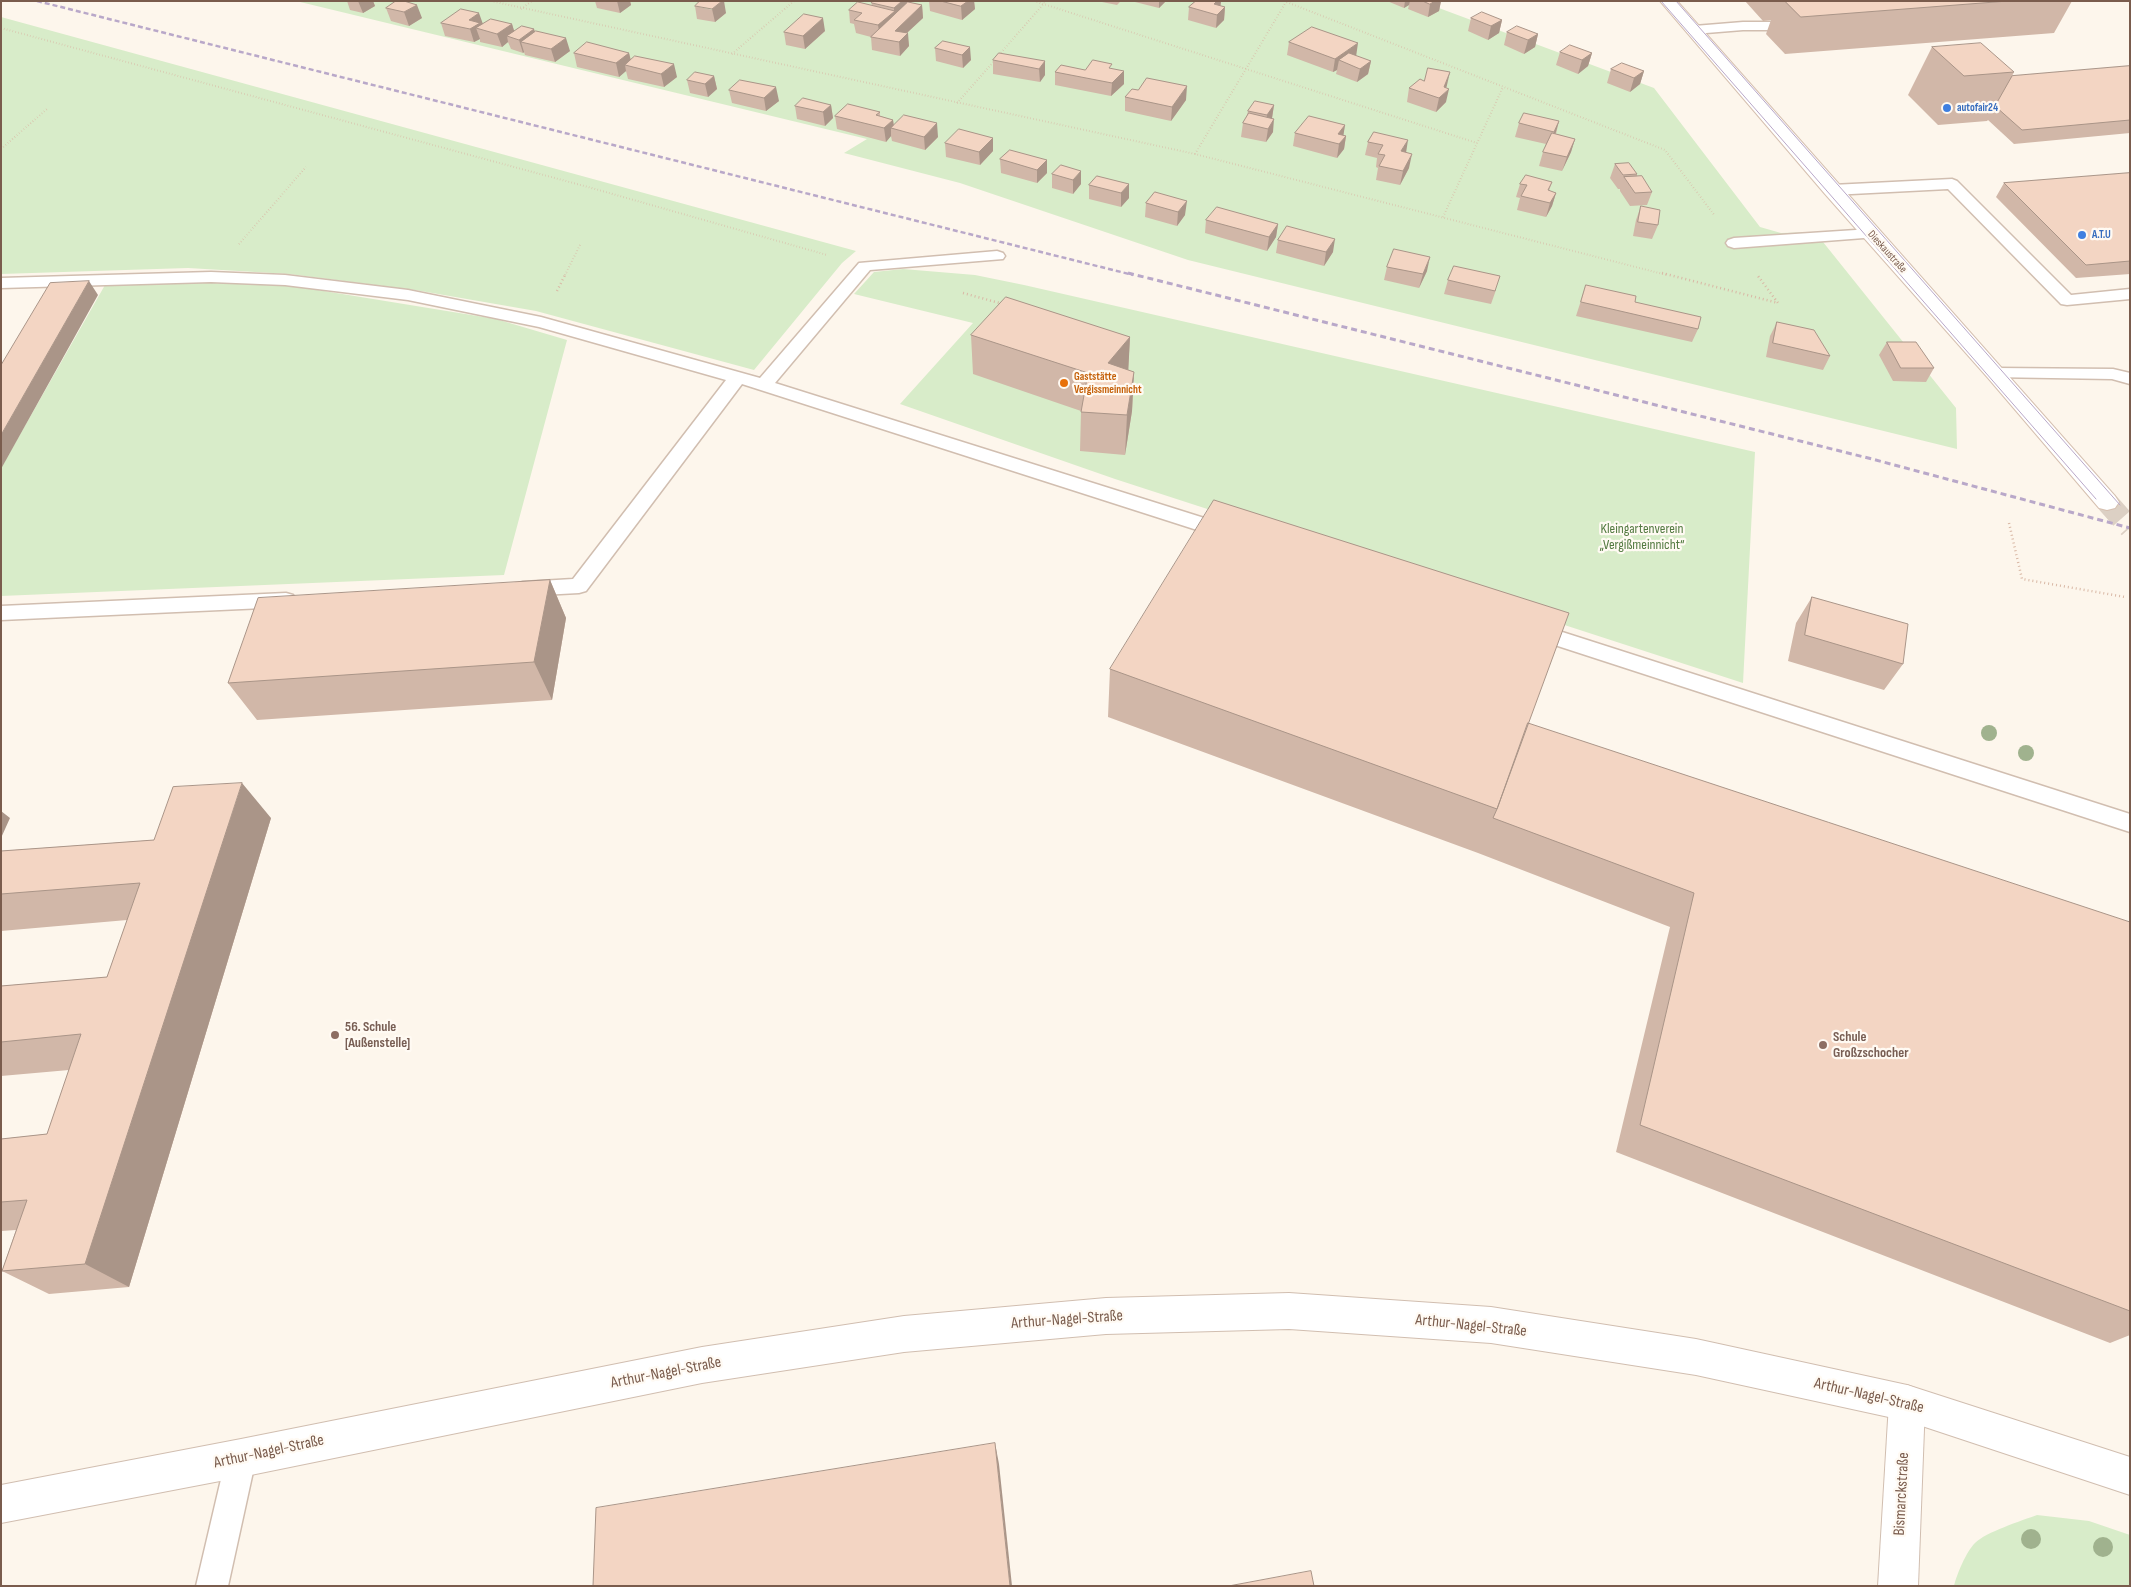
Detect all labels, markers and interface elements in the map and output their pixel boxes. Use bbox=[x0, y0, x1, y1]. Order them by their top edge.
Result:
place label: autofair24 bbox=[1957, 101, 1998, 115]
marker: autofair24 bbox=[1941, 102, 1953, 114]
street label: Dieskaustraße bbox=[1865, 228, 1909, 276]
place label: A.T.U bbox=[2092, 228, 2111, 242]
marker: A.T.U bbox=[2076, 229, 2088, 241]
place label: Gaststätte Vergissmeinnicht bbox=[1074, 370, 1142, 396]
marker: Gaststätte Vergissmeinnicht bbox=[1058, 377, 1070, 389]
park label: Kleingartenverein „Vergißmeinnicht“ bbox=[1599, 521, 1685, 554]
place label: 56. Schule [Außenstelle] bbox=[345, 1019, 410, 1052]
marker: 56. Schule [Außenstelle] bbox=[329, 1029, 341, 1041]
place label: Schule Großzschocher bbox=[1833, 1029, 1909, 1062]
marker: Schule Großzschocher bbox=[1817, 1039, 1829, 1051]
street label: Arthur-Nagel-Straße bbox=[1010, 1307, 1124, 1333]
street label: Arthur-Nagel-Straße bbox=[1414, 1311, 1528, 1341]
street label: Arthur-Nagel-Straße bbox=[609, 1353, 723, 1393]
street label: Arthur-Nagel-Straße bbox=[1812, 1374, 1926, 1418]
street label: Arthur-Nagel-Straße bbox=[212, 1431, 326, 1473]
street label: Bismarckstraße bbox=[1890, 1452, 1914, 1536]

